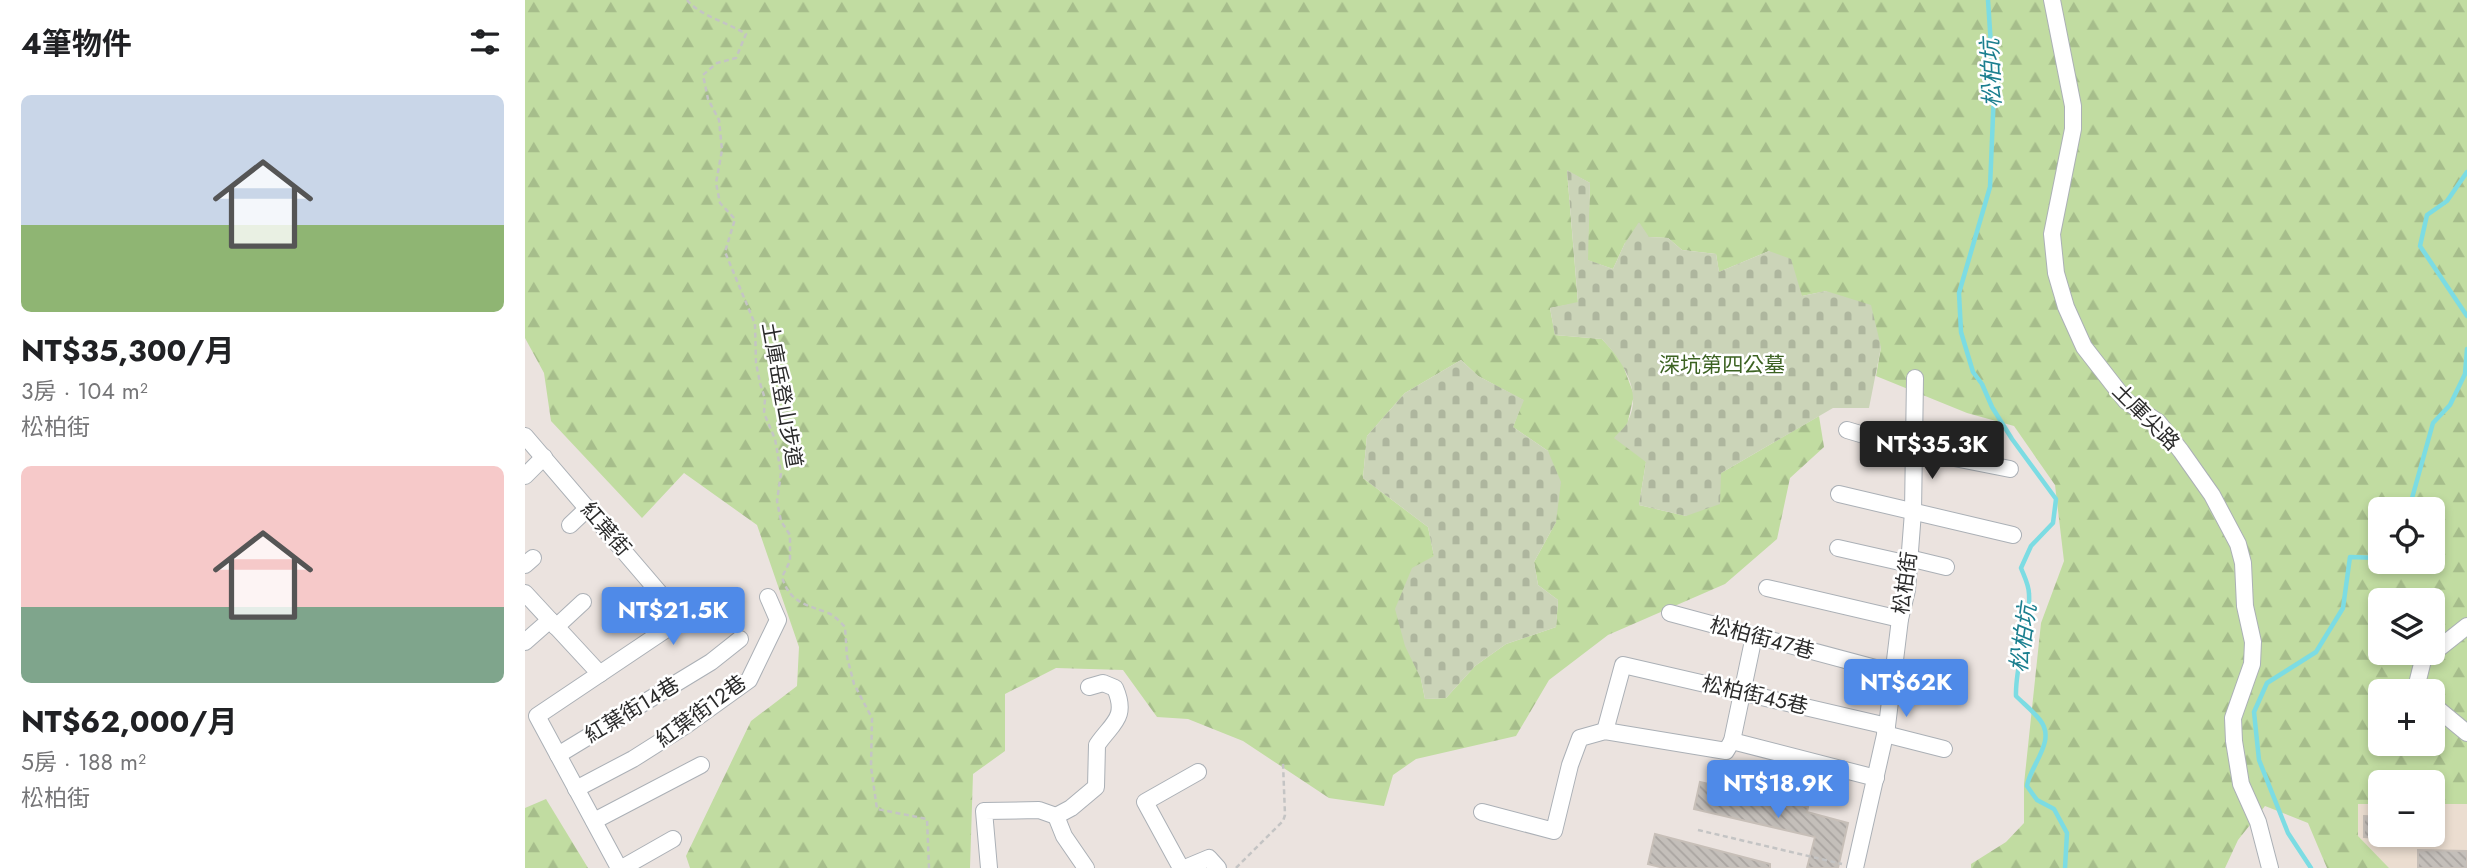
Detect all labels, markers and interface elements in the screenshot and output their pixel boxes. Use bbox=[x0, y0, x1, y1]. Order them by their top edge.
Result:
text: 4筆物件 bbox=[21, 22, 132, 65]
icon: filters bbox=[466, 23, 504, 61]
water label: 松柏坑 bbox=[1973, 35, 2009, 108]
icon: home bbox=[200, 141, 326, 267]
street label: 土庫岳登山步道 bbox=[754, 320, 810, 470]
text: NT$35,300/月 bbox=[21, 329, 235, 372]
park label: 深坑第四公墓 bbox=[1659, 350, 1785, 380]
text: 3房 · 104 m² bbox=[21, 374, 148, 408]
street label: 土庫尖路 bbox=[2106, 377, 2186, 457]
text: 松柏街 bbox=[21, 410, 90, 444]
pin: NT$35.3K bbox=[1860, 421, 2004, 481]
text: NT$35.3K bbox=[1876, 427, 1988, 461]
street label: 紅葉街 bbox=[574, 495, 638, 563]
map controls bbox=[2368, 497, 2445, 847]
button: locate bbox=[2368, 497, 2445, 574]
icon: home bbox=[200, 512, 326, 638]
street label: 松柏街 bbox=[1886, 550, 1924, 616]
pin: NT$21.5K bbox=[601, 588, 745, 647]
button: layers bbox=[2368, 588, 2445, 665]
text: NT$21.5K bbox=[618, 593, 728, 627]
water label: 松柏坑 bbox=[2001, 598, 2045, 675]
street label: 松柏街47巷 bbox=[1706, 610, 1818, 666]
pin: NT$62K bbox=[1849, 660, 1963, 719]
text: NT$62K bbox=[1860, 665, 1952, 699]
street label: 紅葉街12巷 bbox=[650, 668, 752, 754]
street label: 松柏街45巷 bbox=[1699, 668, 1811, 722]
street label: 紅葉街14巷 bbox=[579, 670, 685, 750]
button: + bbox=[2368, 679, 2445, 756]
text: NT$62,000/月 bbox=[21, 700, 238, 743]
text: 5房 · 188 m² bbox=[21, 745, 146, 779]
pin: NT$18.9K bbox=[1706, 760, 1850, 820]
text: NT$18.9K bbox=[1723, 766, 1833, 800]
button: − bbox=[2368, 770, 2445, 847]
text: 松柏街 bbox=[21, 781, 90, 815]

